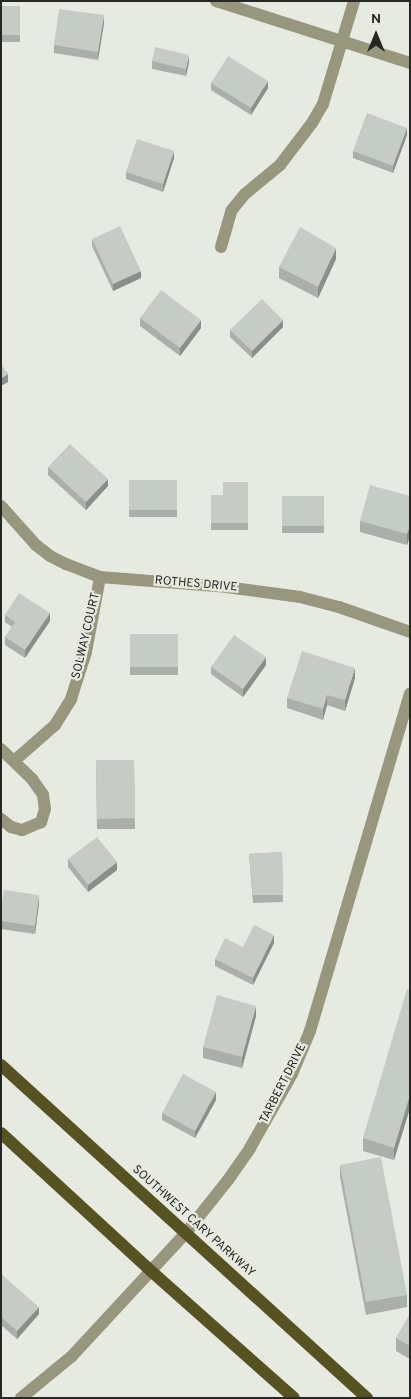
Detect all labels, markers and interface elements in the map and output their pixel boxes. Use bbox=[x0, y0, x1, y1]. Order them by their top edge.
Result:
north arrow bbox=[351, 10, 401, 60]
text: N bbox=[371, 11, 381, 28]
street label: ROTHES DRIVE bbox=[154, 574, 238, 596]
street label: SOLWAY COURT bbox=[70, 591, 104, 681]
street label: TARBERT DRIVE bbox=[258, 1041, 310, 1127]
street label: SOUTHWEST CARY PARKWAY bbox=[128, 1163, 258, 1281]

